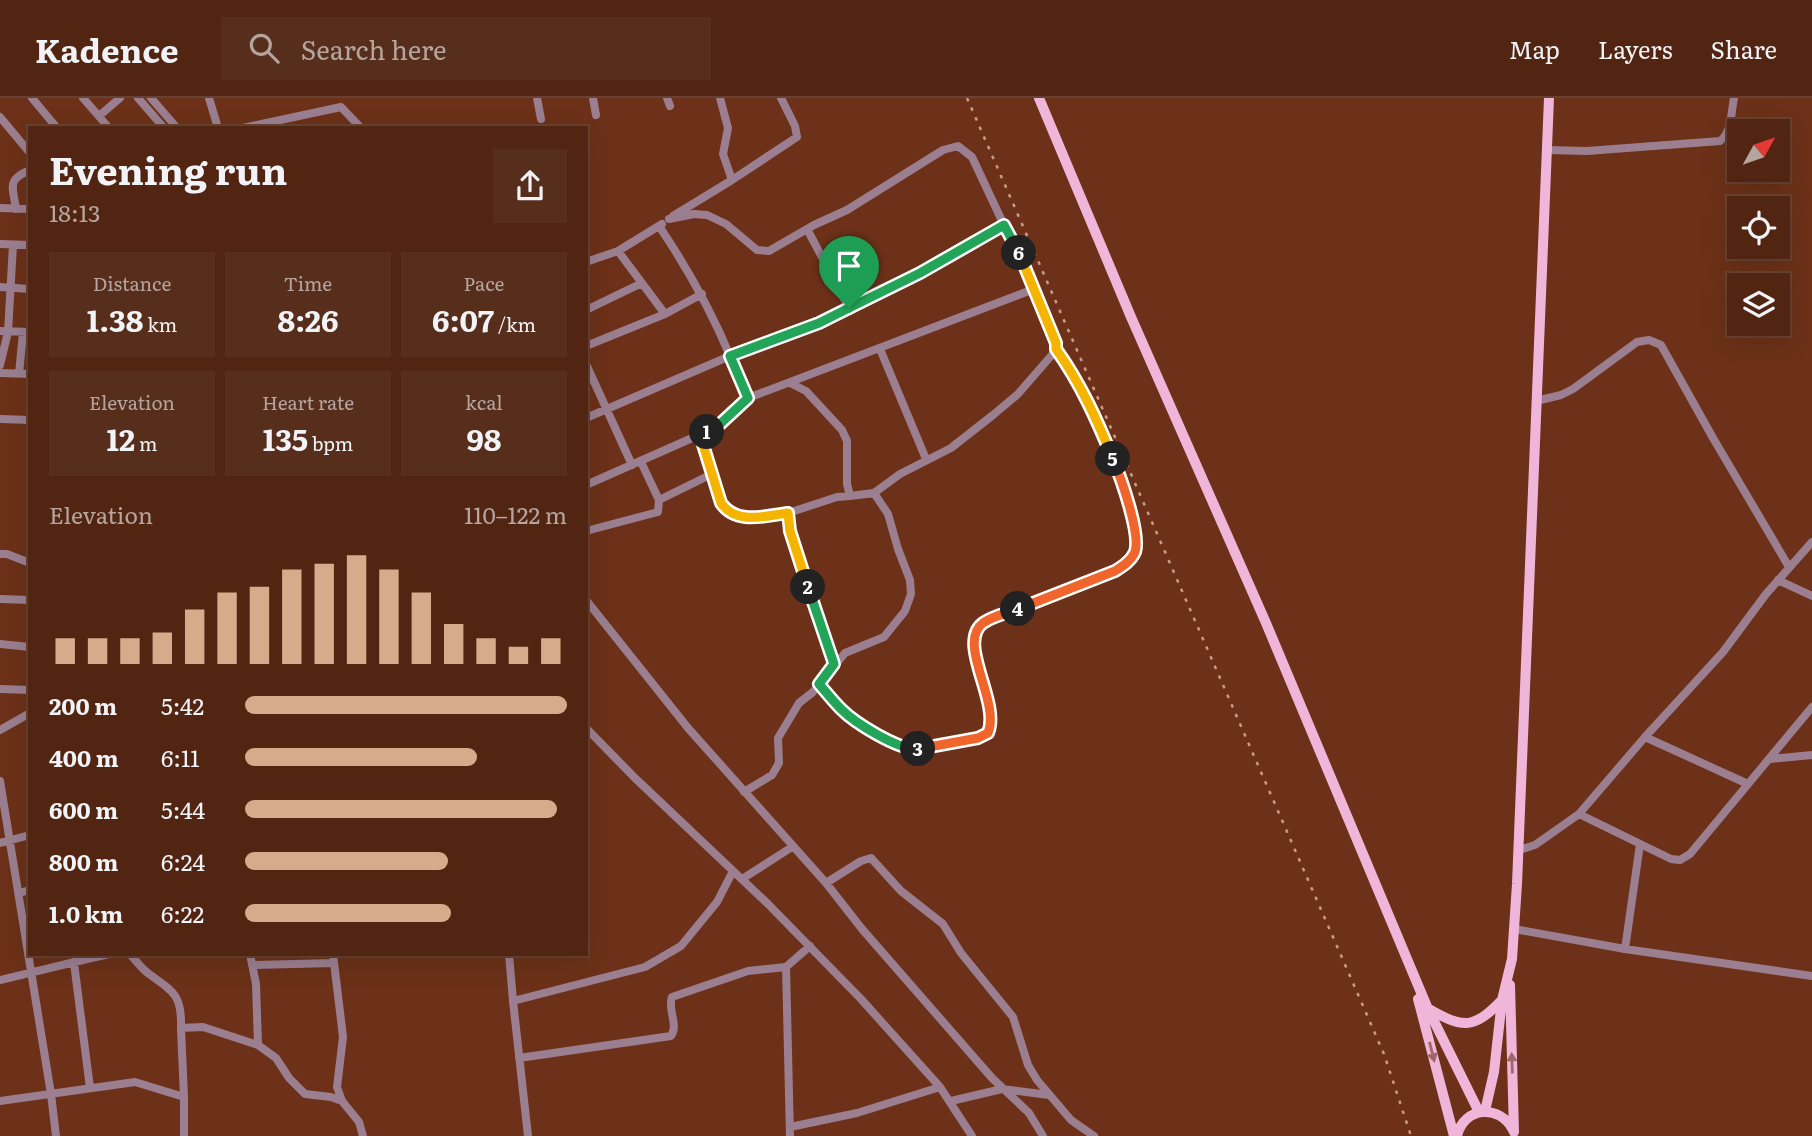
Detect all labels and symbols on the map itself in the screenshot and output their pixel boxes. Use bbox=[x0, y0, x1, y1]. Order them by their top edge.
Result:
north arrow bbox=[1727, 119, 1790, 182]
pin bbox=[819, 236, 879, 308]
pin: 6 bbox=[1002, 236, 1036, 270]
pin: 1 bbox=[690, 414, 724, 450]
pin: 5 bbox=[1096, 442, 1130, 476]
pin: 2 bbox=[790, 570, 826, 604]
pin: 4 bbox=[1000, 592, 1036, 626]
pin: 3 bbox=[900, 732, 936, 766]
one-way arrow bbox=[1427, 1042, 1438, 1064]
one-way arrow bbox=[1507, 1052, 1518, 1074]

